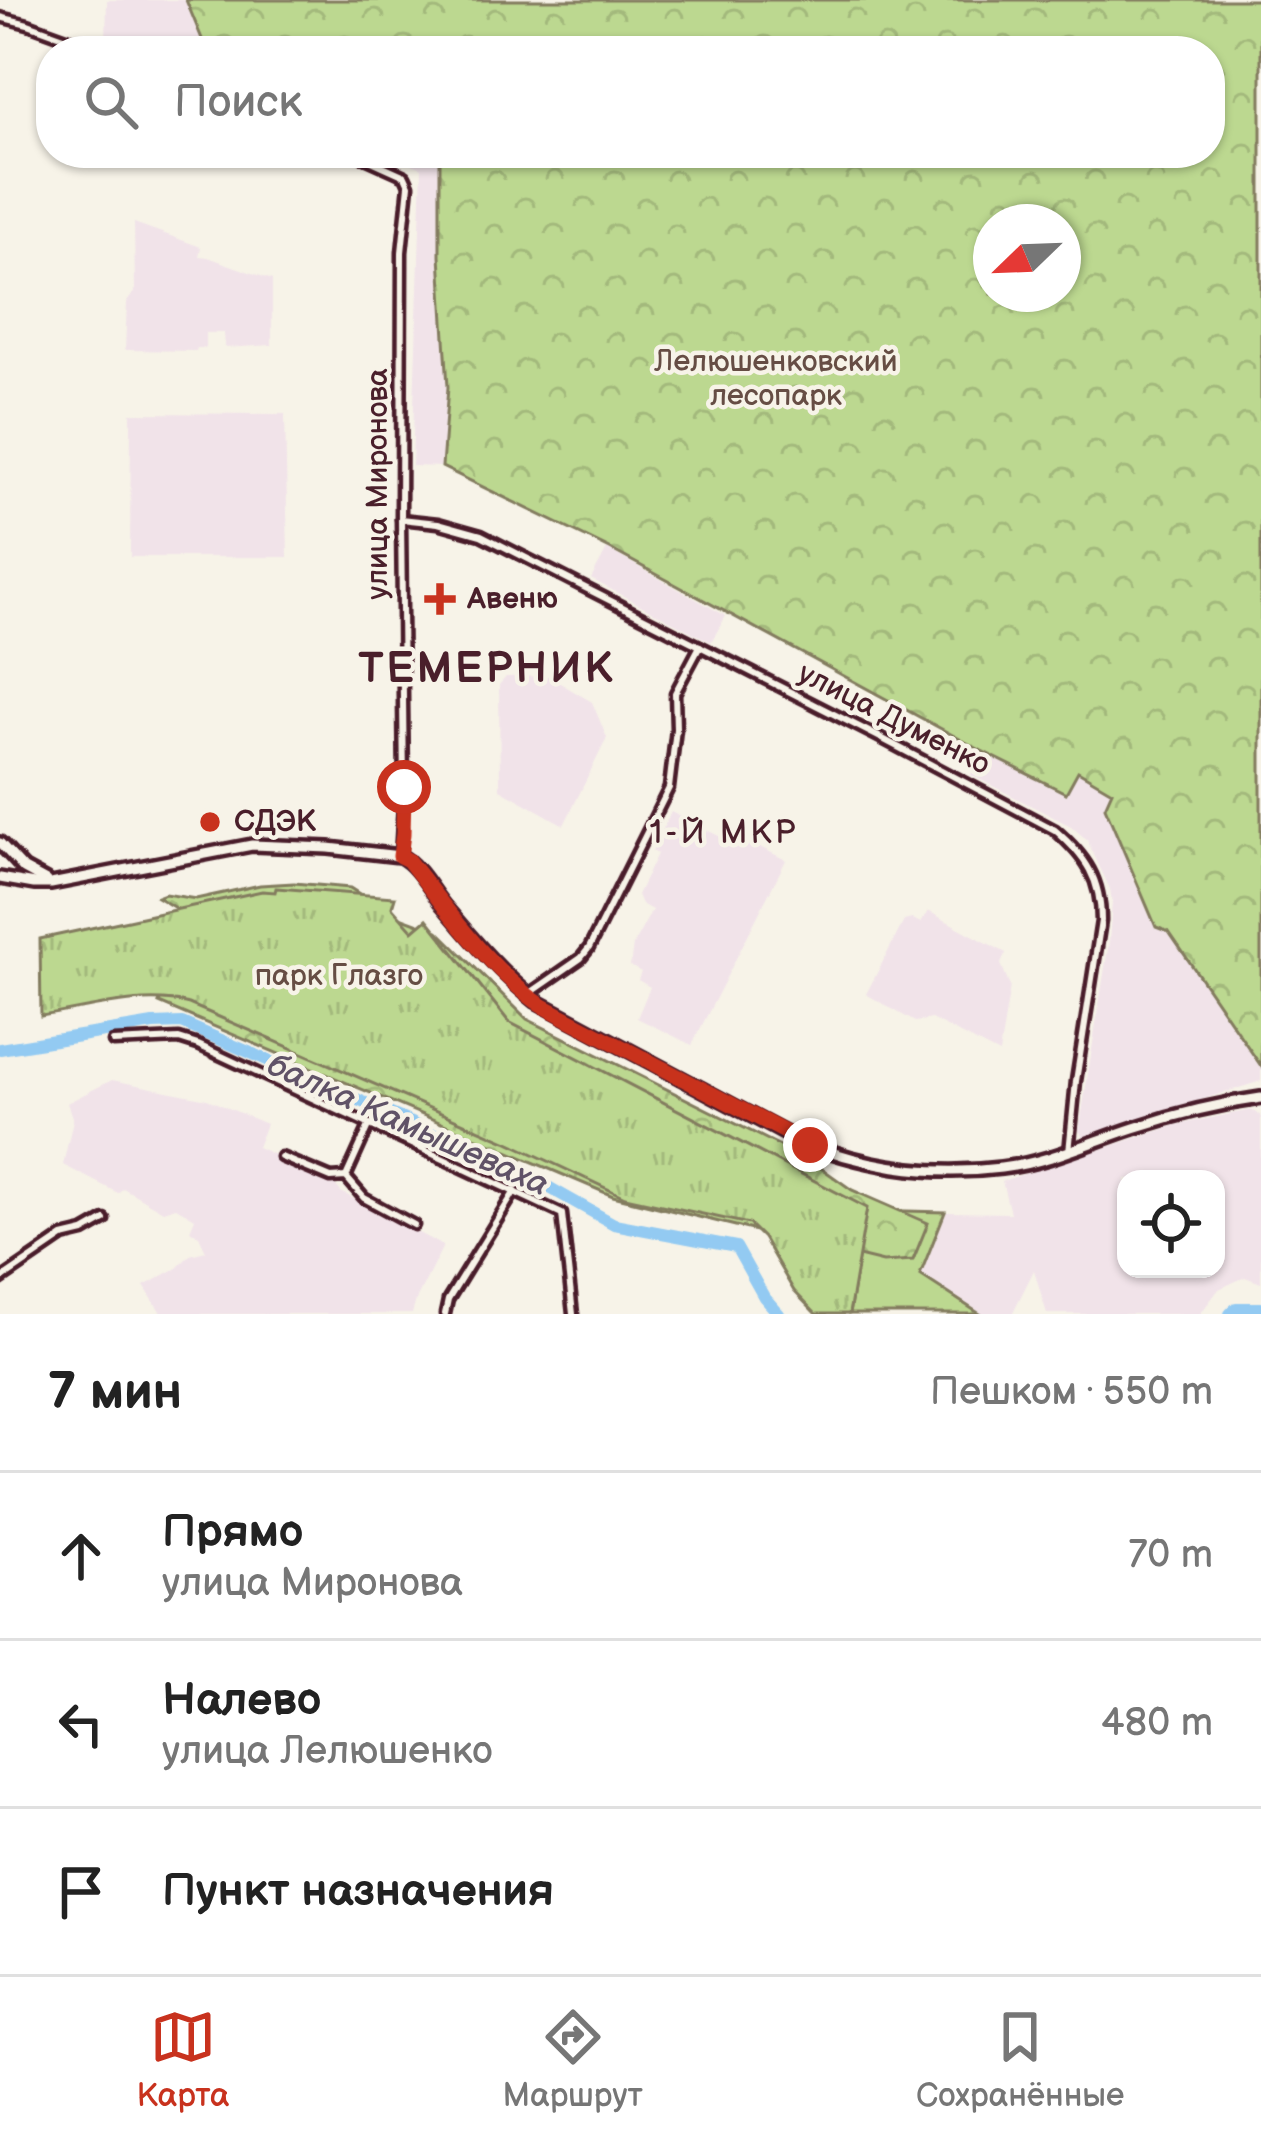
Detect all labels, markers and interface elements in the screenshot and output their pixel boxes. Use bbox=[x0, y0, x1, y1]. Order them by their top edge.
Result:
search box bbox=[36, 36, 1225, 168]
icon: search bbox=[78, 69, 144, 135]
text: Поиск bbox=[174, 75, 302, 130]
north arrow bbox=[973, 204, 1081, 312]
park label: Лелюшенковский лесопарк bbox=[653, 344, 898, 414]
street label: улица Миронова bbox=[360, 368, 396, 600]
place label: Авеню bbox=[466, 581, 558, 617]
marker: Авеню bbox=[424, 583, 456, 615]
district label: ТЕМЕРНИК bbox=[358, 644, 616, 695]
street label: улица Думенко bbox=[792, 655, 996, 783]
route start bbox=[377, 760, 431, 814]
place label: СДЭК bbox=[234, 804, 317, 840]
marker: СДЭК bbox=[197, 809, 223, 835]
district label: 1-Й МКР bbox=[650, 813, 798, 853]
park label: парк Глазго bbox=[255, 958, 423, 994]
water label: балка Камышеваха bbox=[261, 1045, 555, 1205]
route end bbox=[783, 1118, 837, 1172]
map controls bbox=[1117, 1170, 1225, 1278]
button: locate bbox=[1117, 1170, 1225, 1278]
text: 7 мин bbox=[48, 1362, 182, 1423]
text: Пешком · 550 m bbox=[930, 1369, 1213, 1416]
text: Прямо bbox=[162, 1505, 303, 1560]
icon: ahead bbox=[48, 1523, 114, 1589]
text: 70 m bbox=[1128, 1532, 1213, 1579]
text: улица Миронова bbox=[162, 1560, 463, 1607]
text: Налево bbox=[162, 1673, 321, 1728]
icon: left bbox=[48, 1691, 114, 1757]
text: 480 m bbox=[1101, 1700, 1213, 1747]
text: улица Лелюшенко bbox=[162, 1728, 493, 1775]
icon: arrive bbox=[48, 1859, 114, 1925]
text: Пункт назначения bbox=[162, 1864, 554, 1919]
tab: Карта bbox=[137, 2004, 229, 2116]
tab: Маршрут bbox=[503, 2004, 643, 2116]
tab: Сохранённые bbox=[916, 2004, 1124, 2116]

